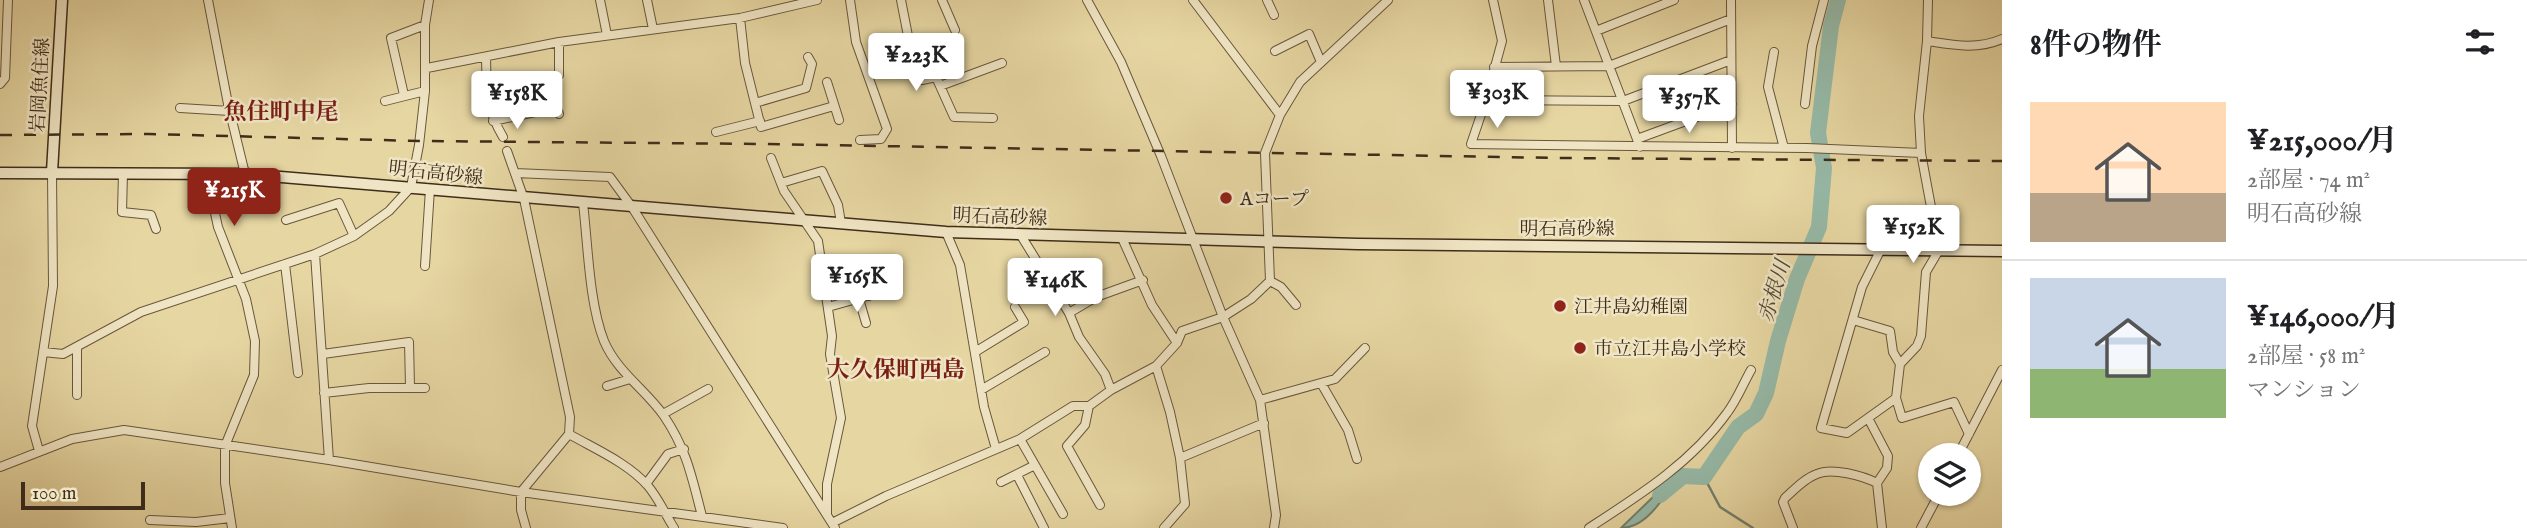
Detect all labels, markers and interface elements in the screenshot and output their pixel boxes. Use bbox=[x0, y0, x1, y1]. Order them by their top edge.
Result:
icon: filters bbox=[2461, 23, 2499, 61]
text: 8件の物件 bbox=[2030, 27, 2162, 65]
pin: ¥223K bbox=[867, 34, 965, 93]
street label: 岩岡魚住線 bbox=[27, 37, 55, 133]
text: ¥223K bbox=[884, 41, 948, 70]
pin: ¥303K bbox=[1448, 71, 1546, 130]
pin: ¥158K bbox=[468, 72, 566, 131]
pin: ¥357K bbox=[1640, 76, 1738, 135]
text: ¥303K bbox=[1466, 78, 1528, 107]
text: ¥158K bbox=[487, 79, 547, 108]
text: ¥357K bbox=[1658, 83, 1720, 112]
district label: 魚住町中尾 bbox=[224, 98, 339, 127]
text: ¥215,000/月 bbox=[2247, 123, 2397, 161]
icon: home bbox=[2086, 130, 2170, 214]
street label: 明石高砂線 bbox=[387, 157, 484, 191]
text: 2部屋 · 74 m² bbox=[2247, 166, 2370, 195]
pin: ¥215K bbox=[185, 168, 283, 228]
text: ¥215K bbox=[203, 176, 265, 205]
place label: Aコープ bbox=[1239, 188, 1309, 212]
marker: Aコープ bbox=[1218, 190, 1234, 206]
text: 明石高砂線 bbox=[2247, 200, 2362, 229]
street label: 明石高砂線 bbox=[952, 204, 1048, 232]
pin: ¥152K bbox=[1864, 205, 1962, 265]
text: ¥152K bbox=[1882, 213, 1944, 242]
street label: 明石高砂線 bbox=[1519, 218, 1615, 242]
pin: ¥165K bbox=[808, 254, 906, 314]
water label: 赤根川 bbox=[1753, 255, 1798, 326]
pin: ¥146K bbox=[1006, 258, 1104, 318]
text: ¥165K bbox=[827, 262, 887, 291]
text: ¥146K bbox=[1024, 266, 1086, 295]
place label: 江井島幼稚園 bbox=[1574, 296, 1688, 320]
marker: 江井島幼稚園 bbox=[1552, 298, 1568, 314]
text: ¥146,000/月 bbox=[2247, 299, 2400, 337]
icon: home bbox=[2086, 306, 2170, 390]
place label: 市立江井島小学校 bbox=[1594, 338, 1746, 362]
marker: 市立江井島小学校 bbox=[1572, 340, 1588, 356]
text: 2部屋 · 58 m² bbox=[2247, 342, 2365, 371]
district label: 大久保町西島 bbox=[827, 356, 965, 385]
text: マンション bbox=[2247, 376, 2361, 405]
map controls bbox=[1918, 443, 1981, 506]
button: layers bbox=[1918, 443, 1981, 506]
scale bar bbox=[21, 479, 145, 511]
text: 100 m bbox=[32, 482, 76, 506]

